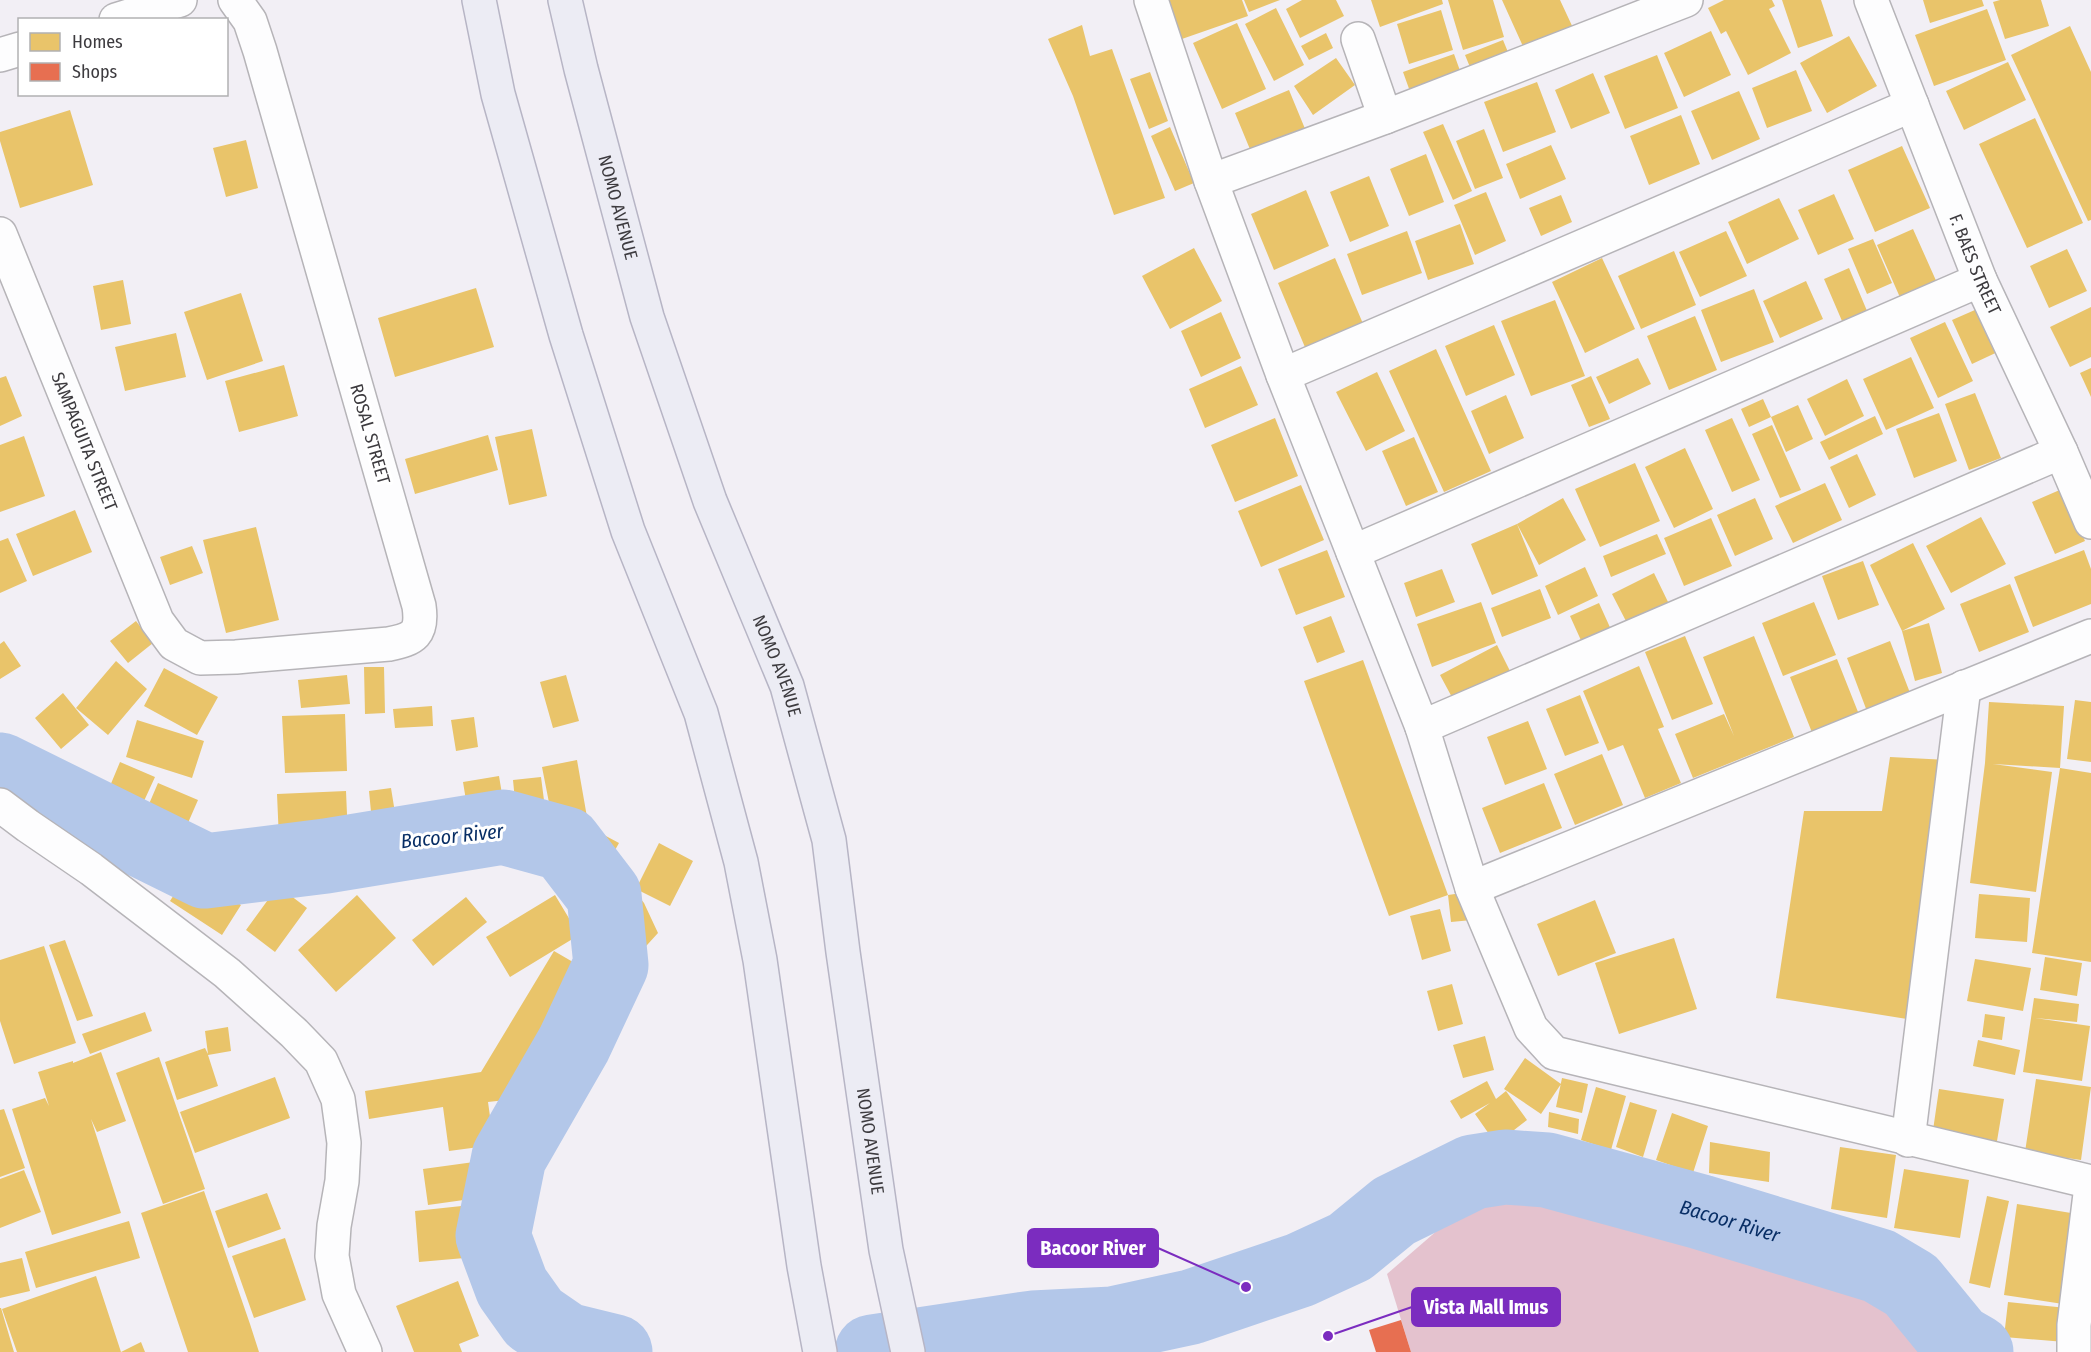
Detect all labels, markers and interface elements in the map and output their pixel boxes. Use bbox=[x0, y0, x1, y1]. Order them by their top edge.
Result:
legend bbox=[18, 18, 228, 96]
text: Homes bbox=[72, 31, 123, 53]
text: Shops bbox=[72, 61, 117, 83]
street label: NOMO AVENUE bbox=[593, 153, 642, 262]
street label: F. BAES STREET bbox=[1944, 211, 2006, 319]
street label: SAMPAGUITA STREET bbox=[46, 369, 122, 515]
street label: ROSAL STREET bbox=[345, 381, 395, 487]
street label: NOMO AVENUE bbox=[748, 612, 806, 719]
water label: Bacoor River bbox=[399, 819, 506, 853]
street label: NOMO AVENUE bbox=[852, 1087, 889, 1196]
water label: Bacoor River bbox=[1677, 1195, 1784, 1247]
callout: Bacoor River bbox=[1028, 1229, 1158, 1267]
text: Bacoor River bbox=[1040, 1236, 1146, 1260]
callout: Vista Mall Imus bbox=[1412, 1288, 1560, 1326]
text: Vista Mall Imus bbox=[1423, 1295, 1548, 1319]

